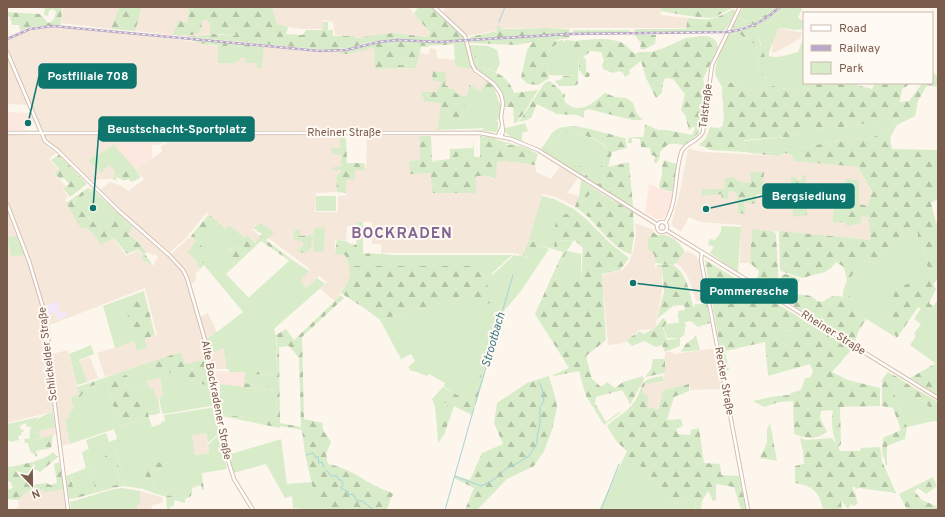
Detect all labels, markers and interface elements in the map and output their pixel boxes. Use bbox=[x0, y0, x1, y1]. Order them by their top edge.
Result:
legend bbox=[803, 12, 933, 84]
text: Road bbox=[839, 21, 867, 37]
text: Railway bbox=[839, 41, 880, 57]
text: Park bbox=[839, 61, 864, 77]
callout: Postfiliale 708 bbox=[39, 64, 136, 88]
text: Postfiliale 708 bbox=[48, 69, 128, 85]
street label: Talstraße bbox=[696, 83, 716, 129]
callout: Beustschacht-Sportplatz bbox=[99, 117, 254, 141]
text: Beustschacht-Sportplatz bbox=[107, 122, 247, 138]
street label: Rheiner Straße bbox=[307, 126, 381, 140]
callout: Bergsiedlung bbox=[763, 184, 854, 208]
text: Bergsiedlung bbox=[772, 189, 846, 205]
district label: BOCKRADEN bbox=[351, 225, 453, 244]
callout: Pommeresche bbox=[701, 279, 797, 303]
text: Pommeresche bbox=[709, 284, 789, 300]
street label: Schlickelder Straße bbox=[35, 306, 61, 402]
street label: Rheiner Straße bbox=[798, 308, 868, 358]
water label: Strootbach bbox=[479, 310, 510, 369]
street label: Alte Bockradener Straße bbox=[198, 339, 234, 461]
street label: Recker Straße bbox=[711, 346, 737, 416]
north arrow bbox=[12, 465, 52, 505]
text: N bbox=[29, 485, 42, 501]

